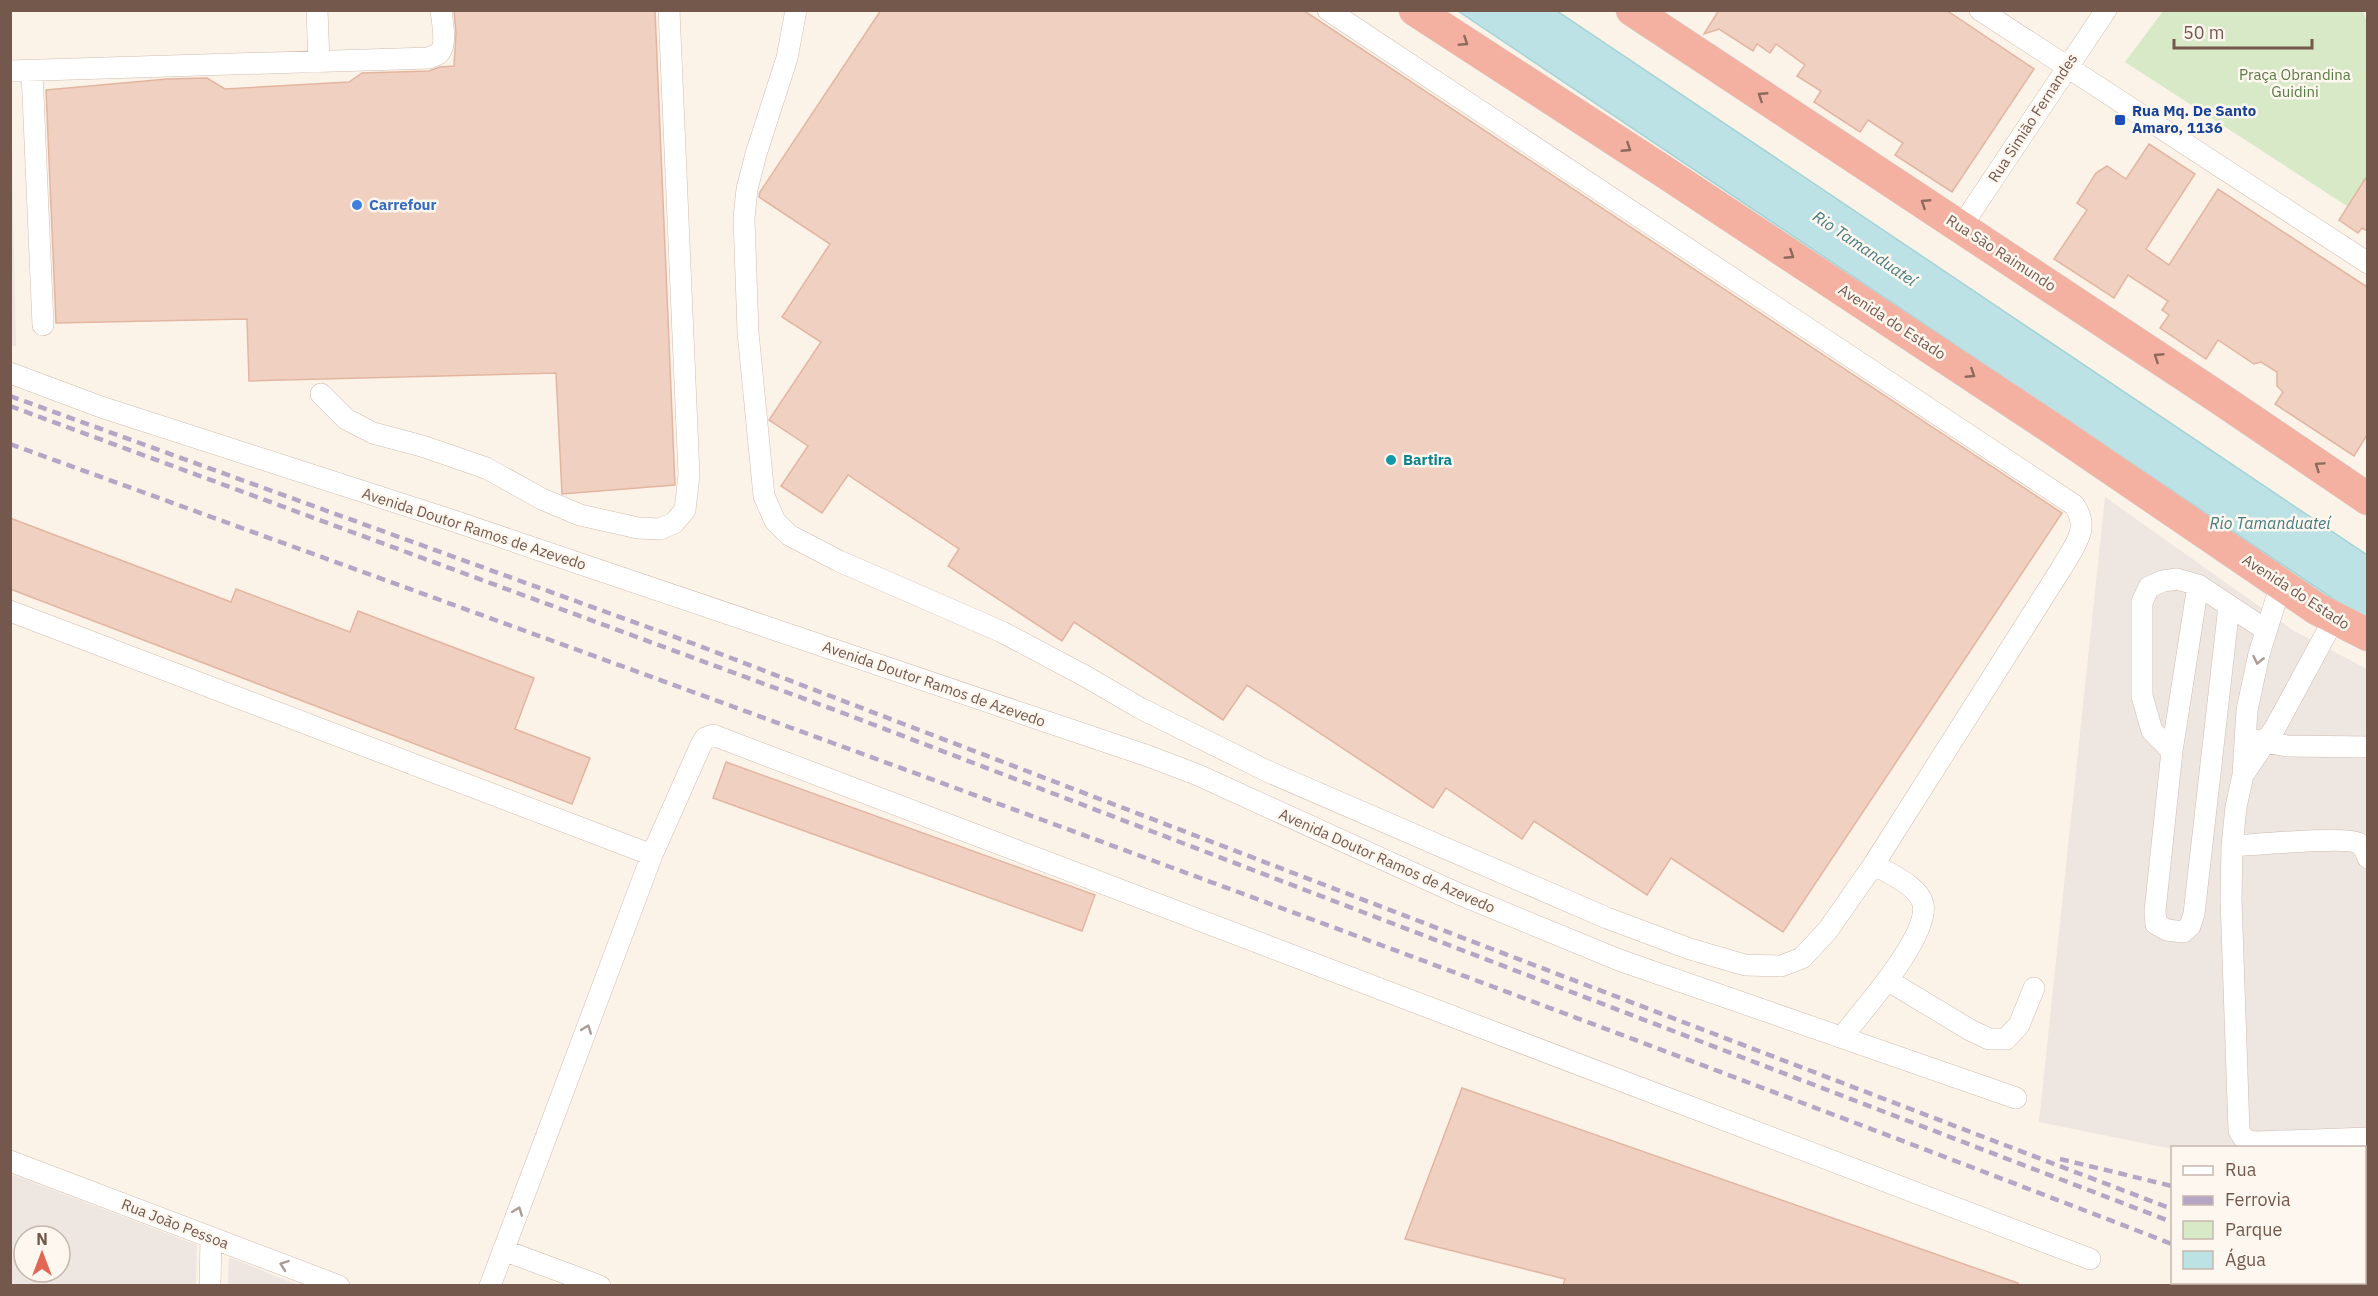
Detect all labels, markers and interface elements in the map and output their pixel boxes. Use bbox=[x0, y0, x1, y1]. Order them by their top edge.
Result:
scale bar bbox=[2174, 12, 2312, 50]
text: 50 m bbox=[2183, 21, 2225, 44]
one-way arrow bbox=[1457, 35, 1468, 46]
street label: Rua Simião Fernandes bbox=[1984, 50, 2081, 186]
park label: Praça Obrandina Guidini bbox=[2239, 65, 2351, 101]
one-way arrow bbox=[1758, 92, 1769, 103]
place label: Rua Mq. De Santo Amaro, 1136 bbox=[2132, 101, 2256, 137]
marker: Rua Mq. De Santo Amaro, 1136 bbox=[2113, 113, 2127, 127]
one-way arrow bbox=[1621, 141, 1632, 152]
place label: Carrefour bbox=[369, 195, 437, 214]
marker: Carrefour bbox=[350, 198, 364, 212]
one-way arrow bbox=[1921, 199, 1931, 211]
water label: Rio Tamanduateí bbox=[1809, 206, 1922, 291]
street label: Rua São Raimundo bbox=[1943, 210, 2060, 295]
one-way arrow bbox=[1784, 248, 1795, 259]
street label: Avenida do Estado bbox=[1835, 280, 1950, 363]
one-way arrow bbox=[2153, 353, 2164, 364]
one-way arrow bbox=[1964, 367, 1975, 378]
place label: Bartira bbox=[1403, 450, 1453, 469]
marker: Bartira bbox=[1384, 453, 1398, 467]
one-way arrow bbox=[2315, 462, 2326, 473]
street label: Avenida Doutor Ramos de Azevedo bbox=[360, 483, 589, 574]
water label: Rio Tamanduateí bbox=[2209, 513, 2332, 533]
street label: Avenida do Estado bbox=[2239, 550, 2354, 633]
street label: Avenida Doutor Ramos de Azevedo bbox=[820, 636, 1048, 731]
one-way arrow bbox=[2252, 655, 2265, 665]
street label: Avenida Doutor Ramos de Azevedo bbox=[1276, 804, 1498, 917]
one-way arrow bbox=[579, 1024, 592, 1034]
legend bbox=[2171, 1146, 2366, 1284]
text: Rua bbox=[2225, 1158, 2257, 1181]
text: Ferrovia bbox=[2225, 1188, 2291, 1211]
street label: Rua João Pessoa bbox=[119, 1194, 232, 1253]
one-way arrow bbox=[511, 1206, 523, 1217]
text: Parque bbox=[2225, 1218, 2283, 1241]
north arrow bbox=[12, 1224, 72, 1284]
text: N bbox=[36, 1229, 48, 1249]
text: Água bbox=[2225, 1248, 2266, 1271]
one-way arrow bbox=[280, 1260, 291, 1272]

